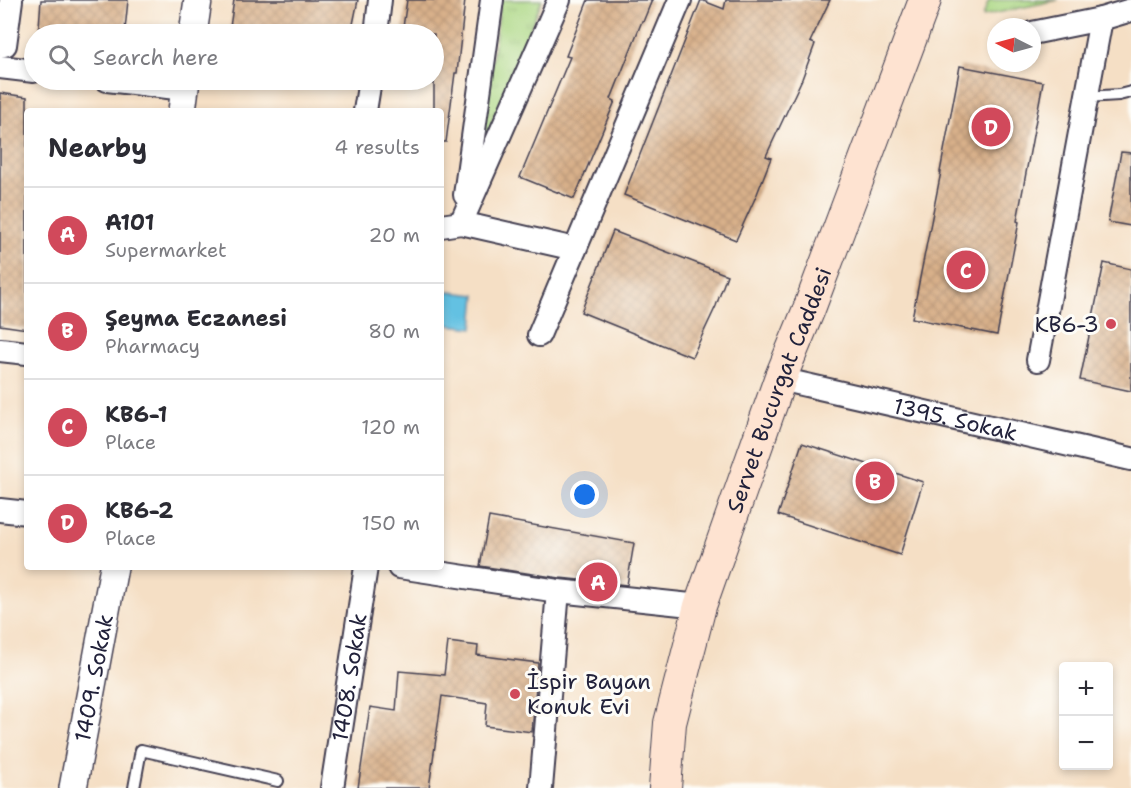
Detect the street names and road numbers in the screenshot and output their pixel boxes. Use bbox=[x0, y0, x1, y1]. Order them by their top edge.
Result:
street label: Servet Bucurgat Caddesi bbox=[720, 263, 838, 517]
street label: 1395. Sokak bbox=[891, 391, 1020, 447]
street label: 1408. Sokak bbox=[325, 611, 373, 743]
street label: 1409. Sokak bbox=[67, 612, 119, 744]

